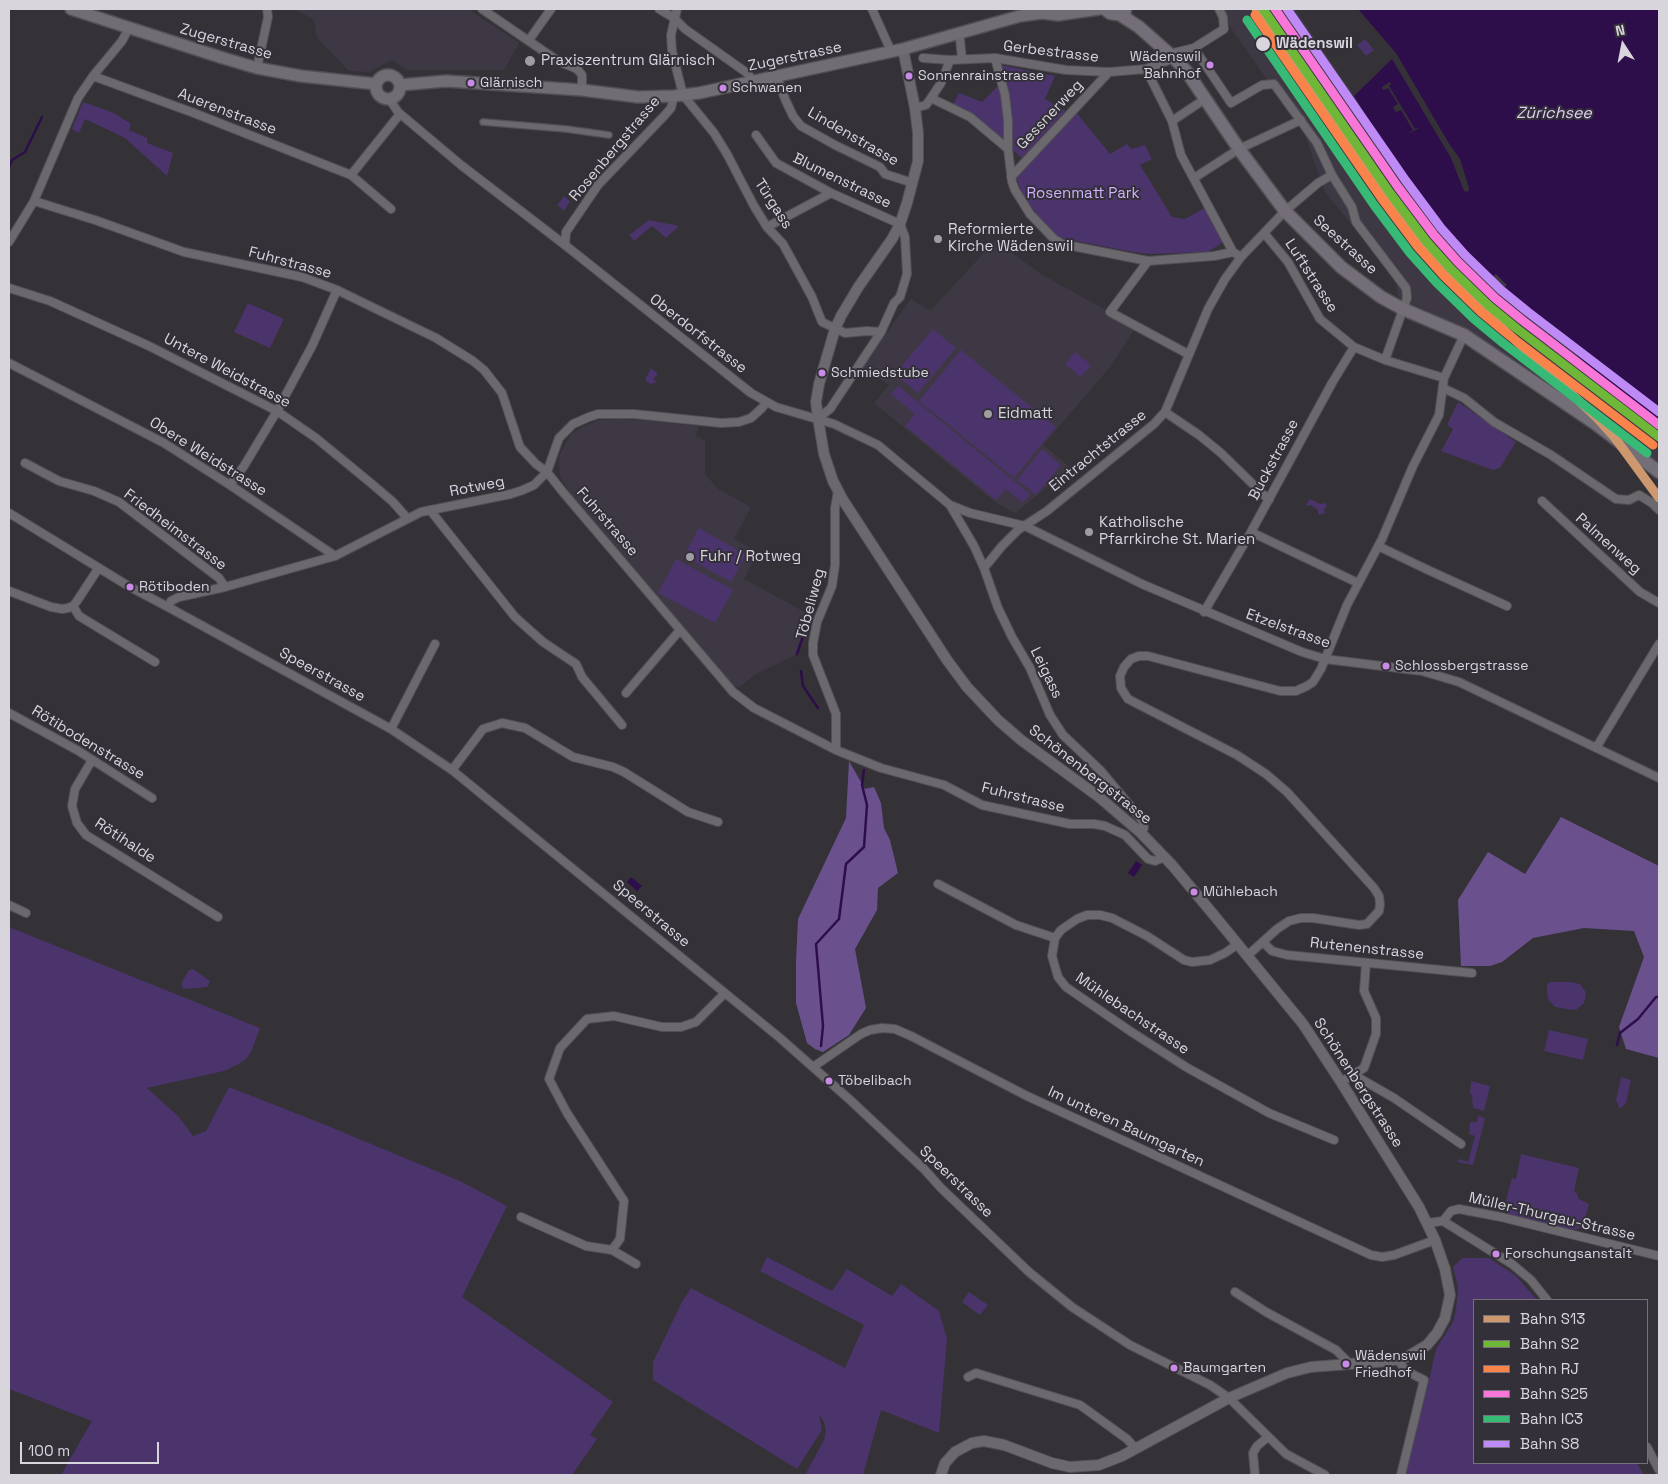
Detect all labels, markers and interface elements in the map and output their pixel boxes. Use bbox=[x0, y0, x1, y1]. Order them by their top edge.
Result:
street label: Zugerstrasse bbox=[178, 20, 274, 64]
north arrow bbox=[1598, 20, 1648, 70]
text: N bbox=[1614, 21, 1626, 40]
marker: Wädenswil bbox=[1254, 35, 1272, 53]
place label: Wädenswil bbox=[1276, 35, 1353, 53]
street label: Gerbestrasse bbox=[1002, 37, 1100, 67]
street label: Zugerstrasse bbox=[747, 38, 843, 76]
place label: Wädenswil Bahnhof bbox=[1130, 49, 1201, 82]
place label: Praxiszentrum Glärnisch bbox=[541, 52, 715, 70]
marker: Praxiszentrum Glärnisch bbox=[523, 54, 537, 68]
marker: Wädenswil Bahnhof bbox=[1205, 60, 1215, 70]
place label: Sonnenrainstrasse bbox=[918, 68, 1044, 84]
marker: Sonnenrainstrasse bbox=[904, 71, 914, 81]
place label: Glärnisch bbox=[480, 75, 542, 91]
street label: Gessnerweg bbox=[1013, 76, 1087, 154]
marker: Glärnisch bbox=[466, 78, 476, 88]
place label: Schwanen bbox=[732, 80, 802, 96]
marker: Schwanen bbox=[718, 83, 728, 93]
street label: Auerenstrasse bbox=[175, 85, 279, 139]
street label: Rosenbergstrasse bbox=[566, 93, 664, 205]
street label: Lindenstrasse bbox=[804, 104, 902, 170]
water label: Zürichsee bbox=[1516, 104, 1592, 124]
street label: Blumenstrasse bbox=[790, 149, 894, 213]
street label: Türgass bbox=[750, 176, 796, 232]
park label: Rosenmatt Park bbox=[1026, 185, 1140, 203]
street label: Seestrasse bbox=[1309, 211, 1381, 279]
place label: Reformierte Kirche Wädenswil bbox=[948, 221, 1073, 256]
marker: Reformierte Kirche Wädenswil bbox=[932, 233, 944, 245]
street label: Luftstrasse bbox=[1281, 236, 1341, 316]
street label: Fuhrstrasse bbox=[246, 243, 334, 283]
street label: Oberdorfstrasse bbox=[646, 290, 750, 378]
street label: Untere Weidstrasse bbox=[161, 330, 293, 412]
place label: Schmiedstube bbox=[831, 365, 929, 381]
marker: Schmiedstube bbox=[817, 368, 827, 378]
place label: Eidmatt bbox=[998, 405, 1053, 423]
street label: Eintrachtstrasse bbox=[1046, 406, 1150, 496]
marker: Eidmatt bbox=[982, 408, 994, 420]
street label: Obere Weidstrasse bbox=[146, 414, 270, 500]
street label: Buckstrasse bbox=[1245, 416, 1303, 504]
street label: Rotweg bbox=[448, 473, 506, 501]
street label: Fuhrstrasse bbox=[572, 484, 642, 560]
street label: Friedheimstrasse bbox=[120, 486, 230, 574]
street label: Palmenweg bbox=[1571, 510, 1645, 578]
place label: Katholische Pfarrkirche St. Marien bbox=[1099, 514, 1255, 549]
marker: Katholische Pfarrkirche St. Marien bbox=[1083, 526, 1095, 538]
place label: Fuhr / Rotweg bbox=[700, 548, 801, 566]
marker: Fuhr / Rotweg bbox=[684, 551, 696, 563]
street label: Töbeliweg bbox=[793, 566, 829, 642]
place label: Rötiboden bbox=[139, 579, 210, 595]
marker: Rötiboden bbox=[125, 582, 135, 592]
street label: Etzelstrasse bbox=[1243, 605, 1333, 653]
street label: Speerstrasse bbox=[276, 644, 368, 706]
street label: Leigass bbox=[1026, 644, 1066, 702]
place label: Schlossbergstrasse bbox=[1395, 658, 1528, 674]
marker: Schlossbergstrasse bbox=[1381, 661, 1391, 671]
street label: Rötibodenstrasse bbox=[28, 702, 148, 784]
street label: Schönenbergstrasse bbox=[1025, 722, 1155, 828]
street label: Fuhrstrasse bbox=[979, 779, 1067, 817]
street label: Rötihalde bbox=[91, 815, 159, 867]
street label: Speerstrasse bbox=[609, 876, 693, 952]
place label: Mühlebach bbox=[1203, 884, 1278, 900]
marker: Mühlebach bbox=[1189, 887, 1199, 897]
street label: Rutenenstrasse bbox=[1309, 934, 1425, 964]
street label: Mühlebachstrasse bbox=[1072, 969, 1192, 1059]
street label: Schönenbergstrasse bbox=[1309, 1015, 1407, 1151]
place label: Töbelibach bbox=[838, 1073, 911, 1089]
marker: Töbelibach bbox=[824, 1076, 834, 1086]
street label: Im unteren Baumgarten bbox=[1045, 1083, 1207, 1171]
street label: Speerstrasse bbox=[915, 1142, 997, 1222]
street label: Müller-Thurgau-Strasse bbox=[1467, 1189, 1637, 1245]
place label: Forschungsanstalt bbox=[1505, 1246, 1632, 1262]
marker: Forschungsanstalt bbox=[1491, 1249, 1501, 1259]
legend bbox=[1473, 1299, 1648, 1464]
text: Bahn S13 bbox=[1520, 1309, 1585, 1328]
text: Bahn S2 bbox=[1520, 1334, 1579, 1353]
place label: Wädenswil Friedhof bbox=[1355, 1348, 1426, 1380]
marker: Wädenswil Friedhof bbox=[1341, 1359, 1351, 1369]
text: Bahn RJ bbox=[1520, 1359, 1579, 1378]
place label: Baumgarten bbox=[1183, 1360, 1266, 1376]
marker: Baumgarten bbox=[1169, 1363, 1179, 1373]
text: Bahn S25 bbox=[1520, 1384, 1588, 1403]
text: Bahn IC3 bbox=[1520, 1409, 1583, 1428]
scale bar bbox=[22, 1432, 161, 1464]
text: Bahn S8 bbox=[1520, 1434, 1579, 1453]
text: 100 m bbox=[28, 1441, 70, 1460]

